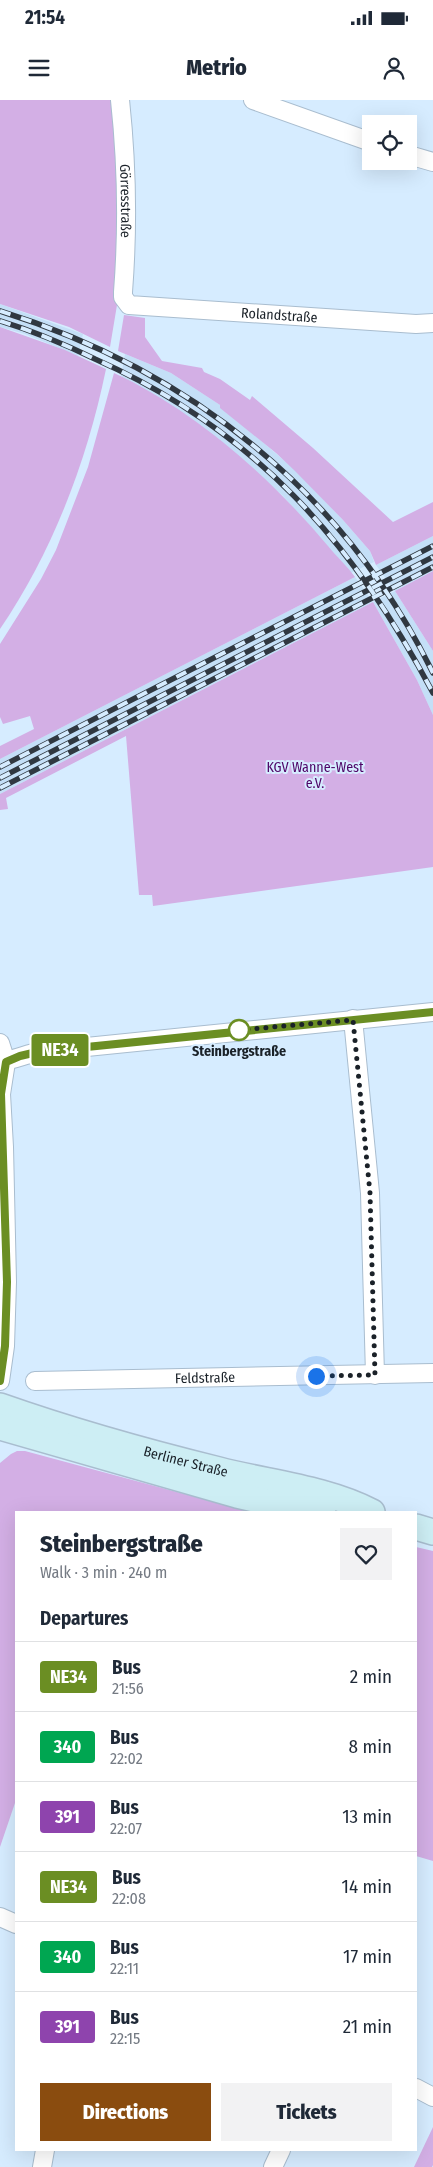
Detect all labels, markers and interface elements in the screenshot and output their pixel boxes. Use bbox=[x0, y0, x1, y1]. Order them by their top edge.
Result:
text: 21:54 bbox=[25, 6, 65, 29]
icon: menu bbox=[25, 54, 53, 82]
text: Metrio bbox=[186, 54, 247, 81]
icon: person bbox=[380, 54, 408, 82]
map controls bbox=[362, 115, 417, 170]
button: locate bbox=[362, 115, 417, 170]
street label: Görresstraße bbox=[116, 164, 134, 238]
street label: Rolandstraße bbox=[241, 304, 318, 326]
park label: KGV Wanne-West e.V. bbox=[266, 759, 364, 792]
marker: Steinbergstraße bbox=[228, 1019, 250, 1041]
line badge: NE34 bbox=[25, 1034, 95, 1066]
text: NE34 bbox=[41, 1039, 79, 1061]
place label: Steinbergstraße bbox=[192, 1043, 286, 1060]
your location bbox=[304, 1364, 329, 1389]
street label: Feldstraße bbox=[175, 1369, 235, 1387]
street label: Berliner Straße bbox=[142, 1443, 230, 1481]
button: heart bbox=[340, 1528, 392, 1580]
text: Steinbergstraße bbox=[40, 1530, 203, 1558]
text: Walk · 3 min · 240 m bbox=[40, 1563, 167, 1582]
text: Departures bbox=[40, 1607, 128, 1630]
text: Bus bbox=[112, 1656, 141, 1679]
text: 2 min bbox=[350, 1665, 392, 1688]
text: NE34 bbox=[50, 1666, 87, 1688]
text: 21:56 bbox=[112, 1679, 144, 1698]
text: Bus bbox=[110, 1726, 139, 1749]
text: 8 min bbox=[349, 1735, 392, 1758]
text: 340 bbox=[54, 1736, 81, 1758]
text: 22:02 bbox=[110, 1749, 143, 1768]
text: Bus bbox=[110, 1796, 139, 1819]
text: 13 min bbox=[342, 1805, 392, 1828]
text: 391 bbox=[55, 1806, 80, 1828]
text: 22:07 bbox=[110, 1819, 142, 1838]
text: Bus bbox=[112, 1866, 141, 1889]
text: 14 min bbox=[342, 1875, 392, 1898]
text: NE34 bbox=[50, 1876, 87, 1898]
text: 22:08 bbox=[112, 1889, 146, 1908]
text: Bus bbox=[110, 1936, 139, 1959]
text: 17 min bbox=[343, 1945, 392, 1968]
text: 340 bbox=[54, 1946, 81, 1968]
text: 22:11 bbox=[110, 1959, 139, 1978]
text: Bus bbox=[110, 2006, 139, 2029]
text: 21 min bbox=[343, 2015, 392, 2038]
text: 391 bbox=[55, 2016, 80, 2038]
text: 22:15 bbox=[110, 2029, 140, 2048]
button: Directions bbox=[40, 2083, 211, 2141]
button: Tickets bbox=[221, 2083, 392, 2141]

